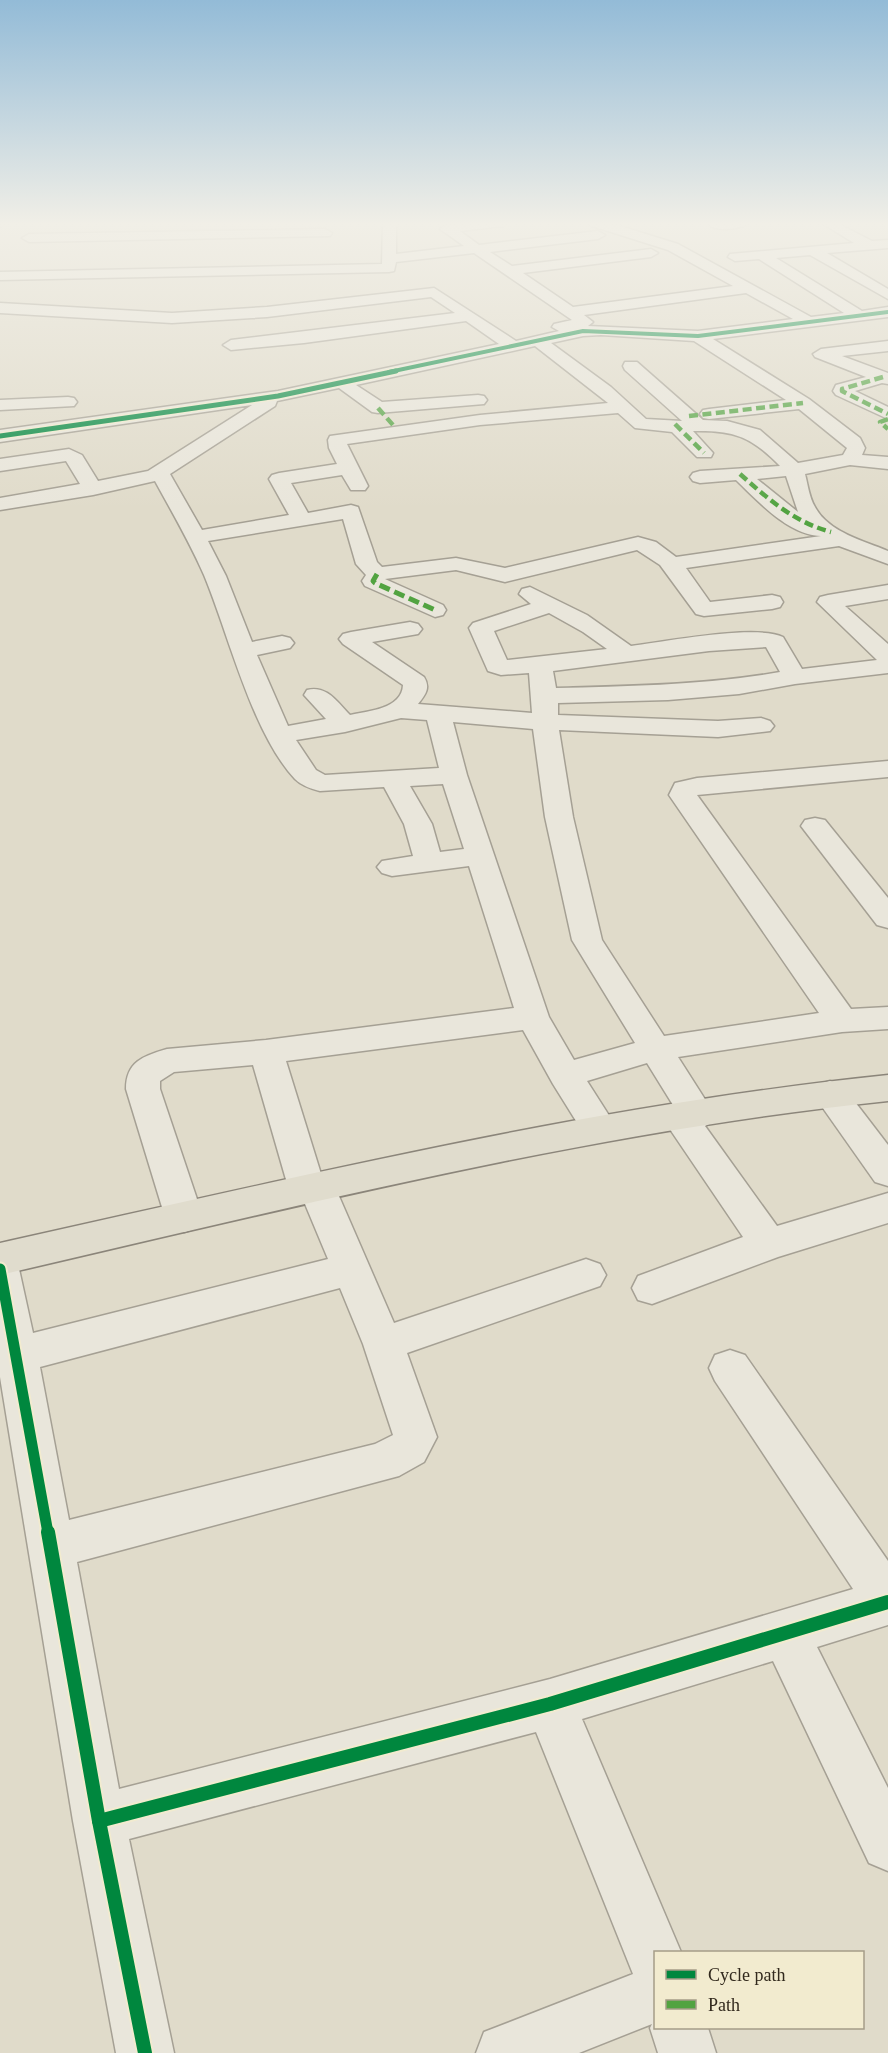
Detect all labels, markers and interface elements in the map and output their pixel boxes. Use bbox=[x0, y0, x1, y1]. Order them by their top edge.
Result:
legend bbox=[654, 1951, 864, 2029]
text: Cycle path bbox=[708, 1965, 785, 1985]
text: Path bbox=[708, 1995, 740, 2015]

